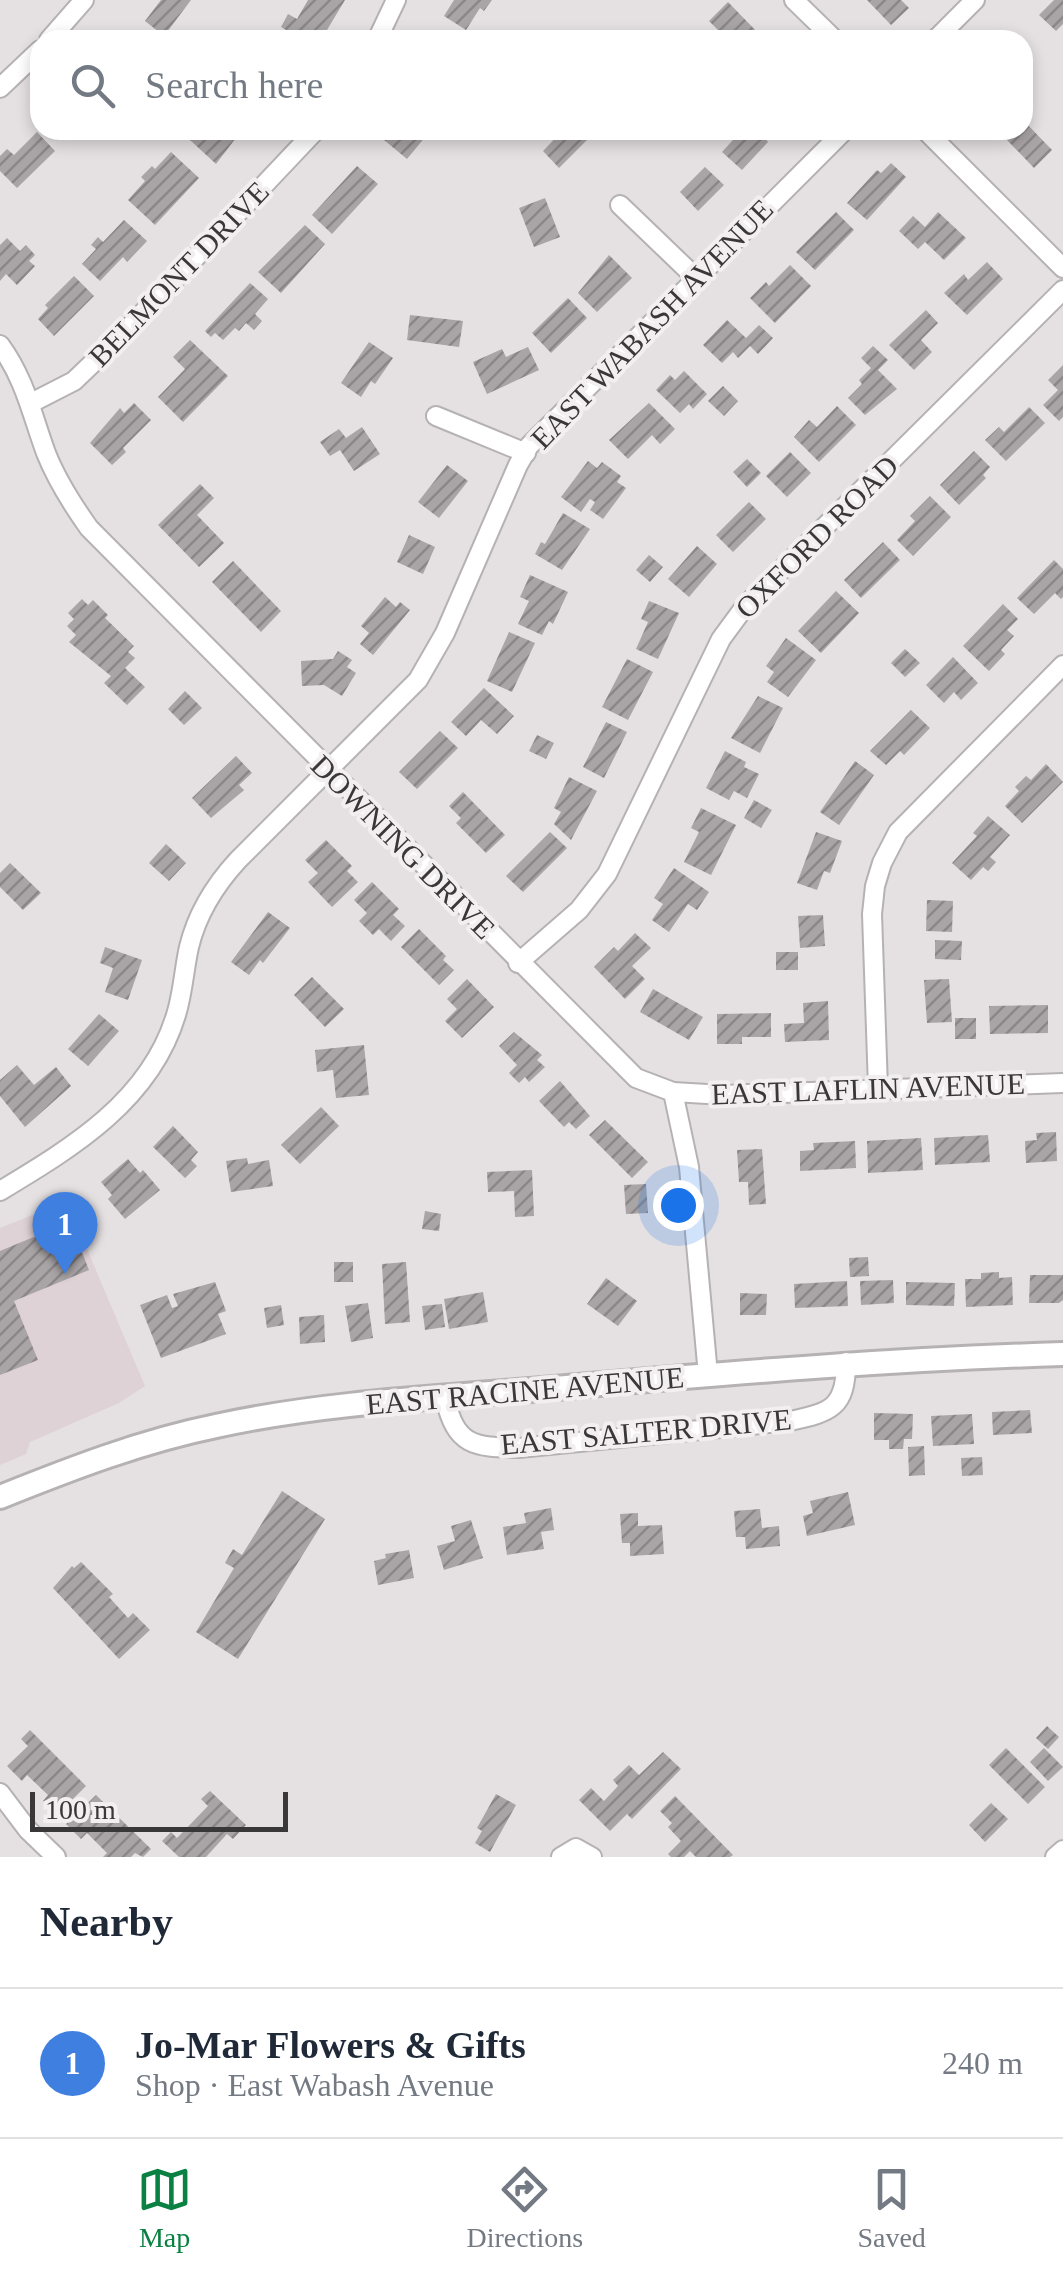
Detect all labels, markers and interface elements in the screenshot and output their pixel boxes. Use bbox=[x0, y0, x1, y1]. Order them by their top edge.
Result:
search box bbox=[30, 30, 1033, 140]
icon: search bbox=[65, 58, 120, 113]
text: Search here bbox=[145, 64, 323, 106]
street label: BELMONT DRIVE bbox=[82, 175, 275, 373]
street label: EAST WABASH AVENUE bbox=[524, 192, 779, 455]
street label: OXFORD ROAD bbox=[729, 449, 905, 625]
street label: DOWNING DRIVE bbox=[305, 748, 502, 945]
street label: EAST LAFLIN AVENUE bbox=[711, 1067, 1025, 1110]
your location bbox=[653, 1180, 704, 1231]
pin: 1 bbox=[32, 1192, 98, 1274]
street label: EAST RACINE AVENUE bbox=[365, 1360, 685, 1421]
street label: EAST SALTER DRIVE bbox=[499, 1402, 793, 1461]
scale bar bbox=[30, 1787, 288, 1832]
text: 100 m bbox=[45, 1794, 116, 1825]
text: Nearby bbox=[40, 1899, 173, 1945]
text: Jo-Mar Flowers & Gifts bbox=[135, 2024, 526, 2066]
text: 1 bbox=[65, 2045, 81, 2081]
text: 240 m bbox=[942, 2045, 1023, 2081]
text: Shop · East Wabash Avenue bbox=[135, 2067, 494, 2103]
tab: Map bbox=[137, 2162, 192, 2254]
tab: Directions bbox=[466, 2162, 583, 2254]
tab: Saved bbox=[857, 2162, 926, 2254]

